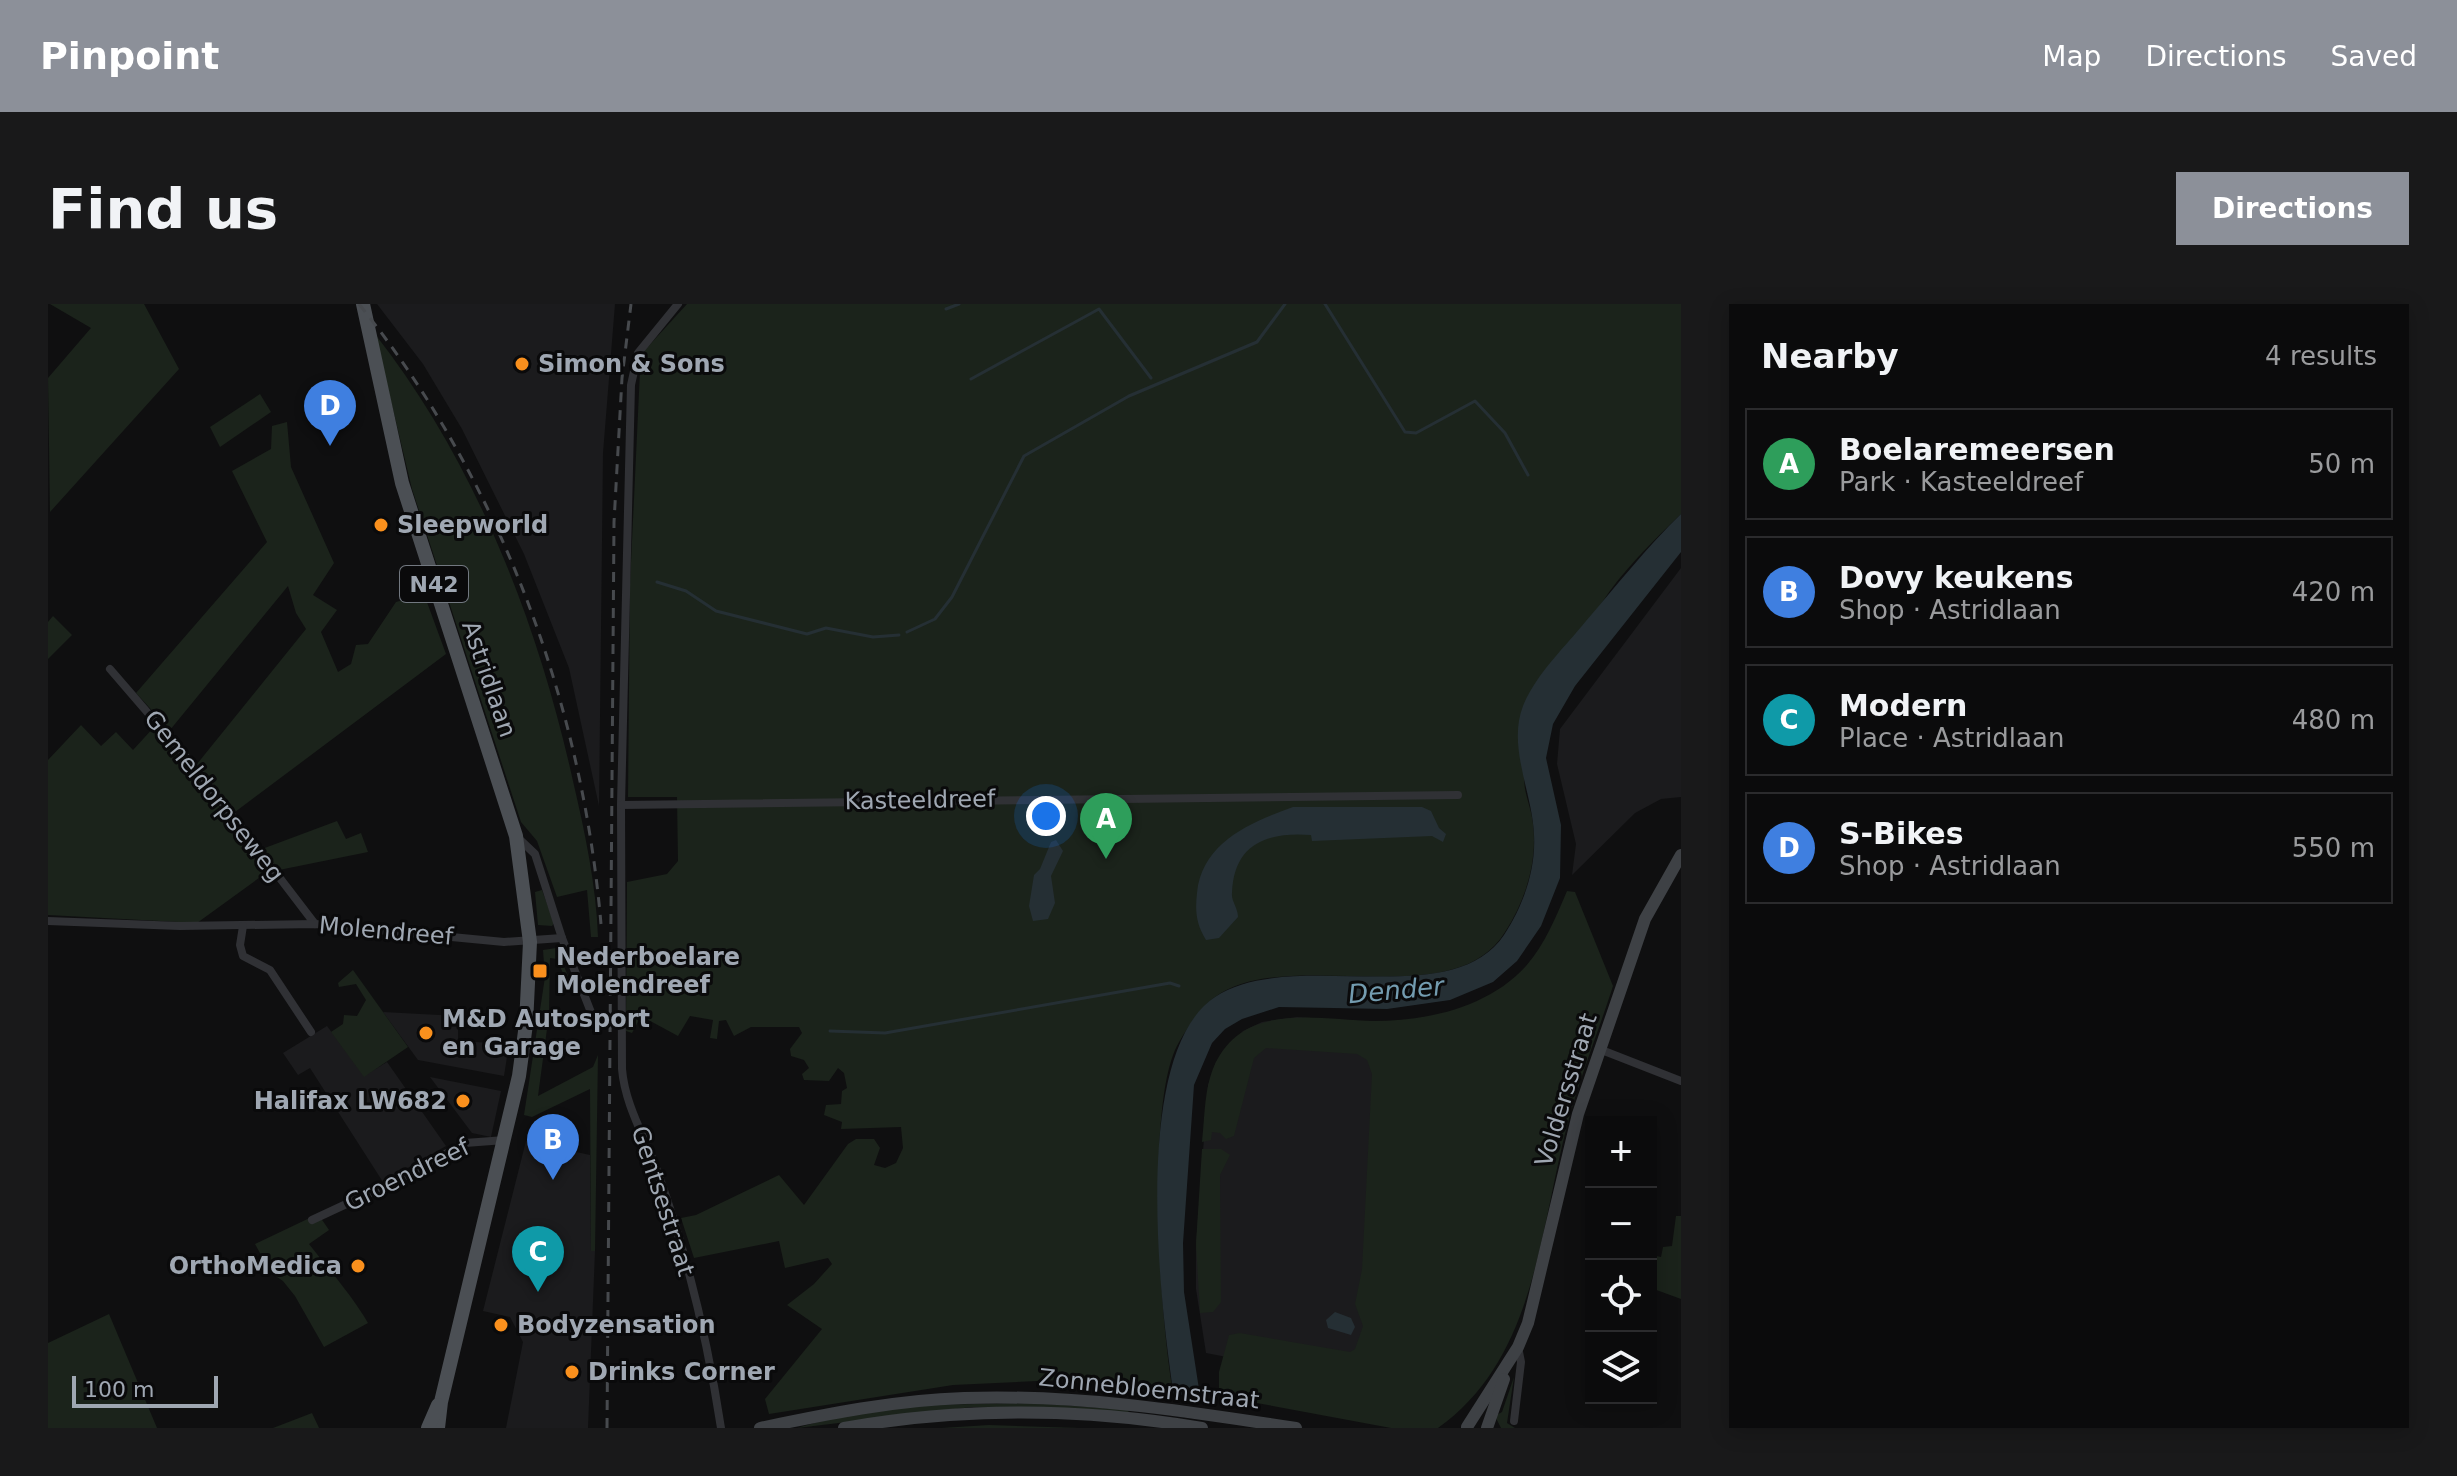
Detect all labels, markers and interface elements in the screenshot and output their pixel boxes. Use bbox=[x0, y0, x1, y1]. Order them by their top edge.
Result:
text: Pinpoint bbox=[40, 34, 219, 78]
text: Map bbox=[2042, 40, 2101, 73]
text: Directions bbox=[2145, 40, 2286, 73]
text: Saved bbox=[2330, 40, 2417, 73]
button: Directions bbox=[2176, 172, 2409, 245]
text: Find us bbox=[48, 176, 278, 241]
text: Nearby bbox=[1761, 336, 1899, 376]
text: 4 results bbox=[2265, 341, 2377, 371]
place label: Simon & Sons bbox=[538, 350, 725, 378]
marker: Simon & Sons bbox=[513, 355, 531, 373]
pin: D bbox=[304, 380, 356, 446]
text: Boelaremeersen bbox=[1839, 432, 2115, 467]
text: A bbox=[1779, 449, 1799, 479]
text: 50 m bbox=[2308, 449, 2375, 479]
text: Park · Kasteeldreef bbox=[1839, 467, 2083, 497]
place label: Sleepworld bbox=[397, 511, 548, 539]
marker: Sleepworld bbox=[372, 516, 390, 534]
text: Dovy keukens bbox=[1839, 560, 2074, 595]
road number: N42 bbox=[400, 566, 468, 602]
text: B bbox=[1779, 577, 1799, 607]
text: 420 m bbox=[2292, 577, 2375, 607]
text: Shop · Astridlaan bbox=[1839, 595, 2061, 625]
street label: Astridlaan bbox=[456, 617, 522, 741]
text: Modern bbox=[1839, 688, 1967, 723]
street label: Gemeldorpseweg bbox=[138, 705, 290, 887]
text: C bbox=[1779, 705, 1799, 735]
text: 480 m bbox=[2292, 705, 2375, 735]
text: Place · Astridlaan bbox=[1839, 723, 2064, 753]
street label: Kasteeldreef bbox=[844, 785, 996, 815]
pin: A bbox=[1080, 793, 1132, 859]
your location bbox=[1026, 796, 1066, 836]
text: S-Bikes bbox=[1839, 816, 1964, 851]
text: D bbox=[1778, 833, 1800, 863]
text: 550 m bbox=[2292, 833, 2375, 863]
text: Shop · Astridlaan bbox=[1839, 851, 2061, 881]
street label: Molendreef bbox=[318, 911, 455, 951]
place label: Nederboelare Molendreef bbox=[556, 943, 740, 999]
marker: Nederboelare Molendreef bbox=[531, 962, 549, 980]
water label: Dender bbox=[1347, 971, 1447, 1009]
place label: M&D Autosport en Garage bbox=[442, 1005, 650, 1061]
street label: Voldersstraat bbox=[1529, 1010, 1603, 1170]
marker: M&D Autosport en Garage bbox=[417, 1024, 435, 1042]
place label: Halifax LW682 bbox=[254, 1087, 447, 1115]
marker: Halifax LW682 bbox=[454, 1092, 472, 1110]
pin: B bbox=[527, 1114, 579, 1180]
map controls bbox=[1585, 1116, 1657, 1404]
button: + bbox=[1585, 1116, 1657, 1188]
street label: Gentsestraat bbox=[626, 1123, 700, 1279]
street label: Groendreef bbox=[340, 1133, 474, 1217]
button: − bbox=[1585, 1188, 1657, 1260]
pin: C bbox=[512, 1226, 564, 1292]
place label: OrthoMedica bbox=[169, 1252, 342, 1280]
marker: OrthoMedica bbox=[349, 1257, 367, 1275]
button: locate bbox=[1585, 1260, 1657, 1332]
place label: Bodyzensation bbox=[517, 1311, 716, 1339]
marker: Bodyzensation bbox=[492, 1316, 510, 1334]
button: layers bbox=[1585, 1332, 1657, 1404]
place label: Drinks Corner bbox=[588, 1358, 775, 1386]
marker: Drinks Corner bbox=[563, 1363, 581, 1381]
street label: Zonnebloemstraat bbox=[1037, 1363, 1261, 1415]
scale bar bbox=[72, 1372, 218, 1408]
text: 100 m bbox=[84, 1377, 154, 1402]

